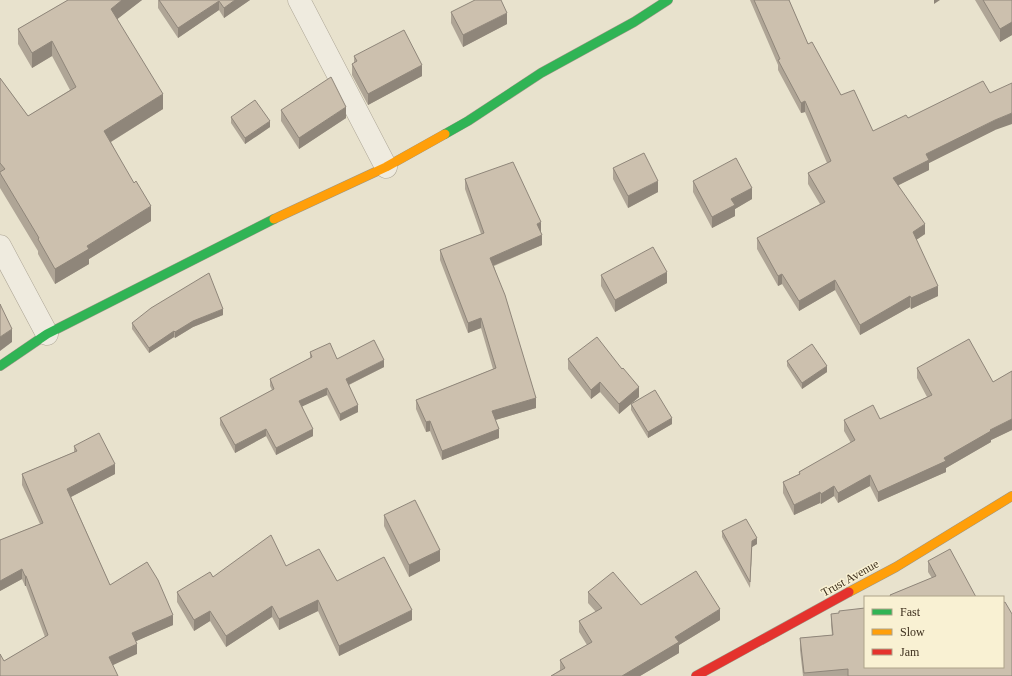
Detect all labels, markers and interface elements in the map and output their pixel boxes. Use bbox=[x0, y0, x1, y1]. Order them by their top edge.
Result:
street label: Trust Avenue bbox=[819, 556, 881, 600]
legend bbox=[864, 596, 1004, 668]
text: Fast bbox=[900, 605, 921, 619]
text: Slow bbox=[900, 625, 925, 639]
text: Jam bbox=[900, 645, 920, 659]

